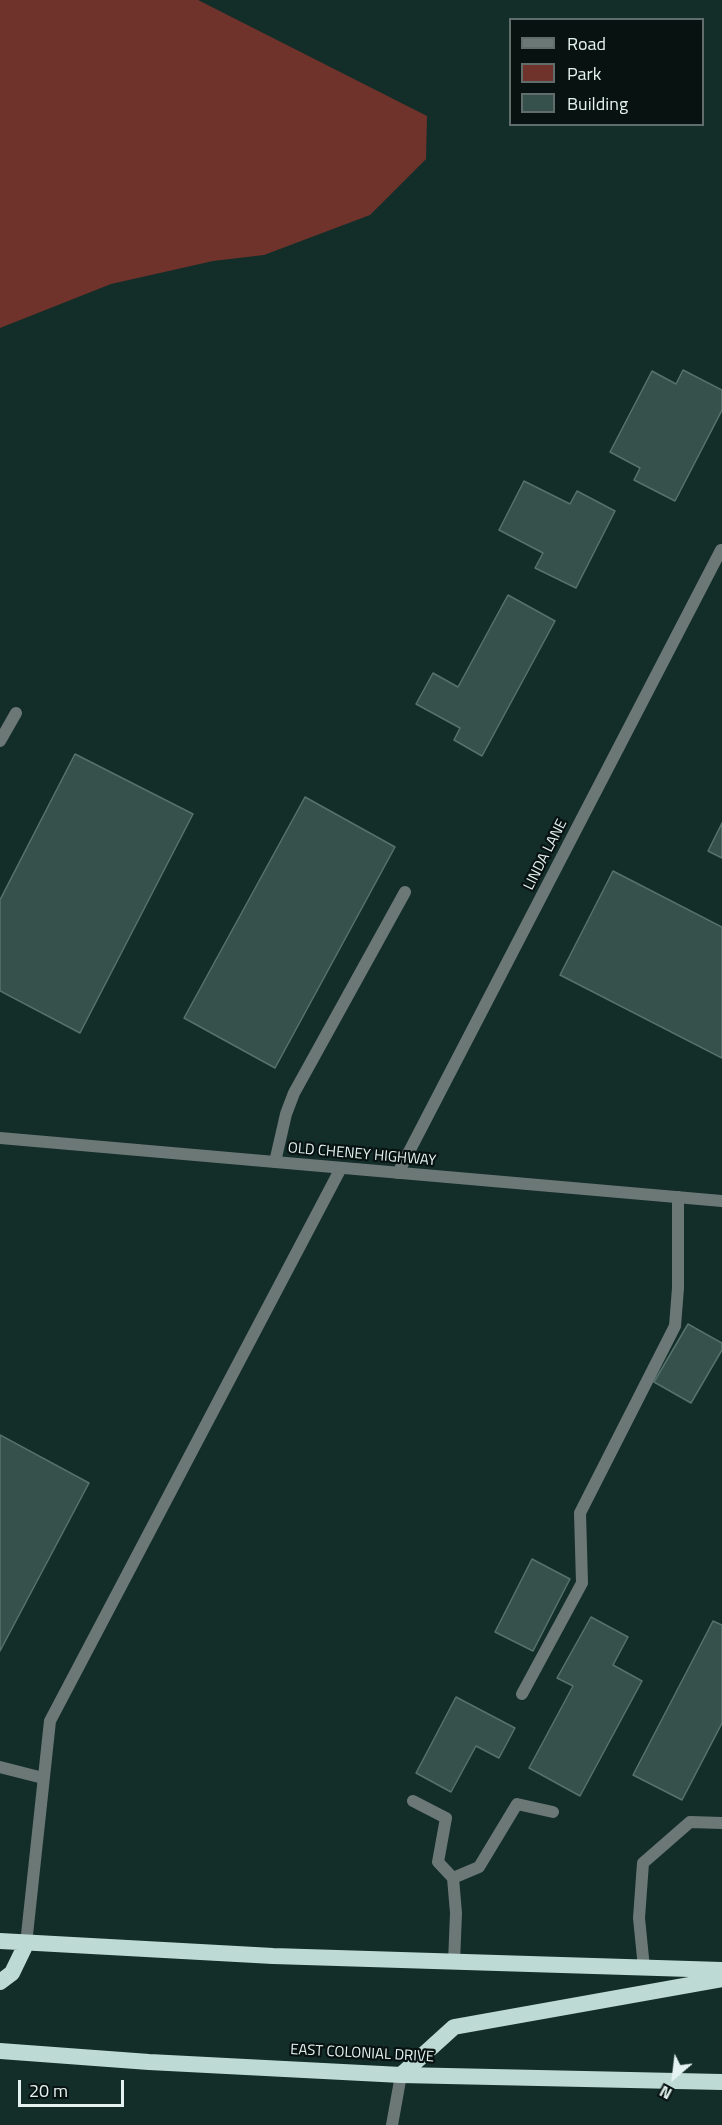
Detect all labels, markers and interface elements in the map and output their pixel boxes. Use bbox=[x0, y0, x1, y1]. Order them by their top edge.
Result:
legend bbox=[509, 18, 704, 126]
text: Road bbox=[567, 30, 606, 57]
text: Park bbox=[567, 60, 601, 87]
text: Building bbox=[567, 90, 628, 117]
street label: LINDA LANE bbox=[520, 816, 572, 894]
street label: OLD CHENEY HIGHWAY bbox=[287, 1140, 437, 1170]
street label: EAST COLONIAL DRIVE bbox=[290, 2041, 434, 2067]
north arrow bbox=[644, 2047, 704, 2107]
scale bar bbox=[21, 2068, 128, 2106]
text: 20 m bbox=[29, 2077, 68, 2104]
text: N bbox=[655, 2080, 676, 2106]

